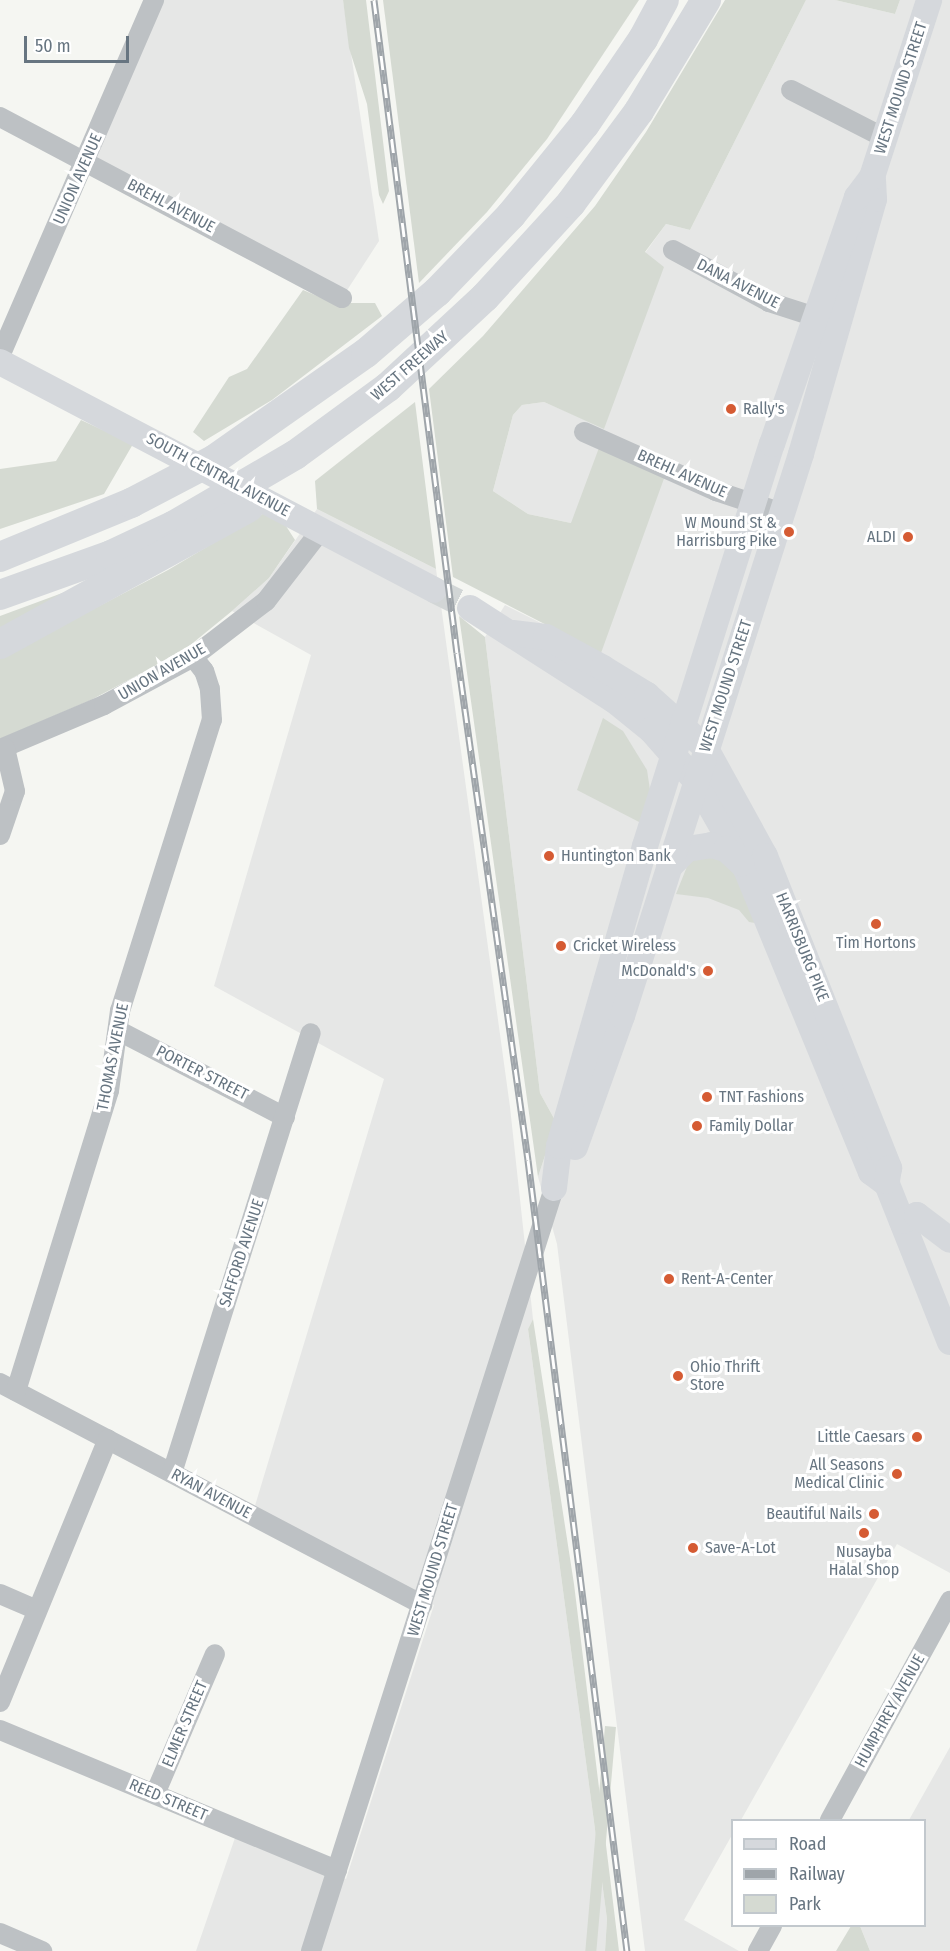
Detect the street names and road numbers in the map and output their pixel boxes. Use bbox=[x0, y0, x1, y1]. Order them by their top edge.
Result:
street label: WEST MOUND STREET bbox=[871, 20, 931, 156]
street label: UNION AVENUE bbox=[49, 131, 107, 227]
street label: BREHL AVENUE bbox=[124, 175, 218, 237]
street label: DANA AVENUE bbox=[694, 255, 782, 313]
street label: WEST FREEWAY bbox=[367, 327, 453, 405]
street label: SOUTH CENTRAL AVENUE bbox=[143, 429, 293, 521]
street label: BREHL AVENUE bbox=[634, 446, 730, 502]
street label: WEST MOUND STREET bbox=[696, 618, 756, 754]
street label: UNION AVENUE bbox=[115, 639, 209, 705]
street label: HARRISBURG PIKE bbox=[771, 890, 833, 1004]
street label: THOMAS AVENUE bbox=[93, 1002, 133, 1112]
street label: PORTER STREET bbox=[153, 1042, 251, 1104]
street label: SAFFORD AVENUE bbox=[216, 1197, 268, 1309]
street label: RYAN AVENUE bbox=[168, 1465, 254, 1523]
street label: WEST MOUND STREET bbox=[404, 1501, 462, 1639]
street label: HUMPHREY AVENUE bbox=[851, 1651, 929, 1771]
street label: ELMER STREET bbox=[158, 1678, 212, 1770]
street label: REED STREET bbox=[126, 1775, 210, 1825]

